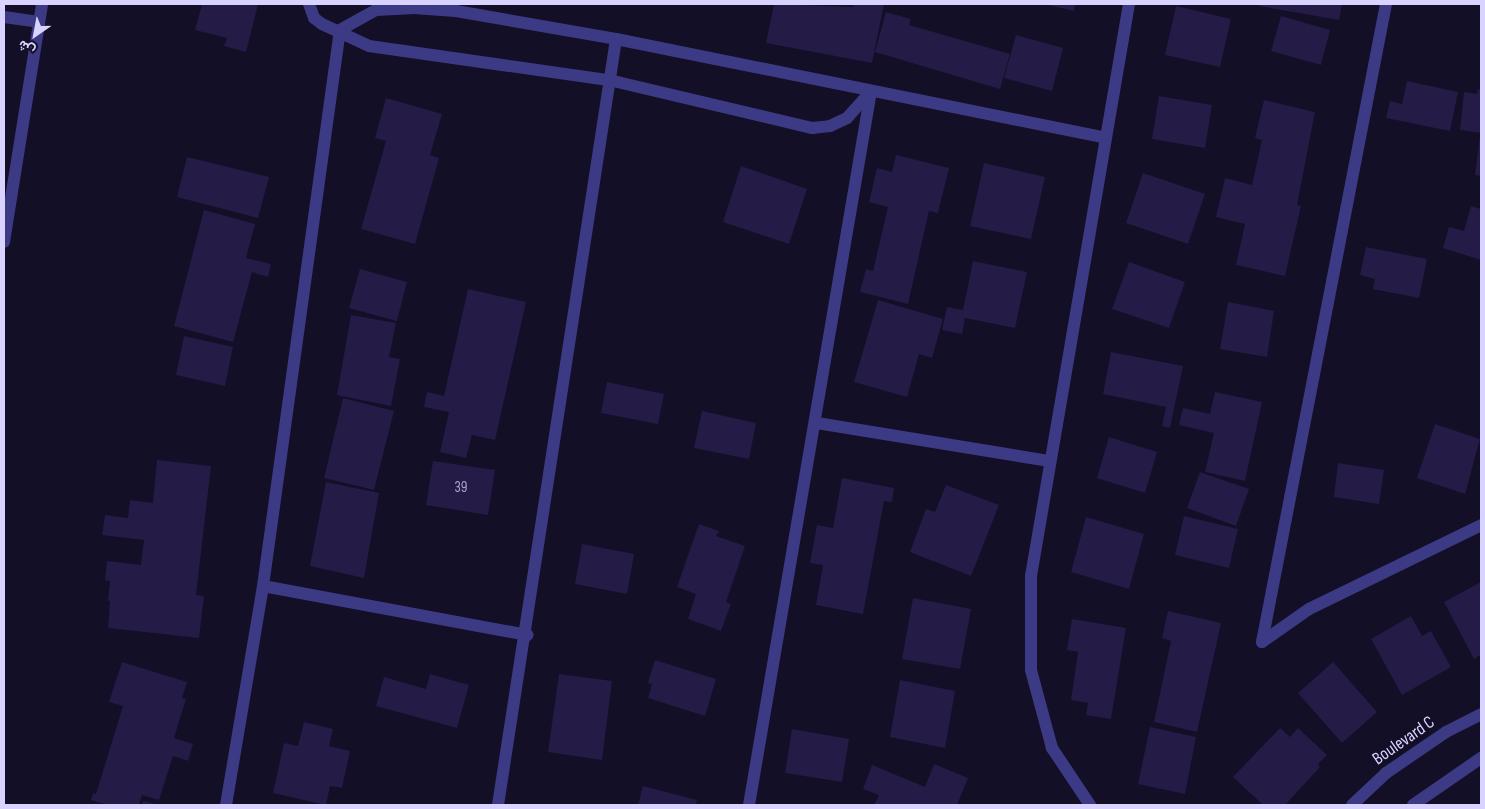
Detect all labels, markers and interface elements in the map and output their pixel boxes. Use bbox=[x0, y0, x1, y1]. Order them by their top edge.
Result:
north arrow bbox=[10, 10, 60, 60]
text: ش bbox=[15, 36, 38, 60]
house number: 39 bbox=[455, 479, 467, 497]
street label: Boulevard C bbox=[1369, 712, 1439, 770]

